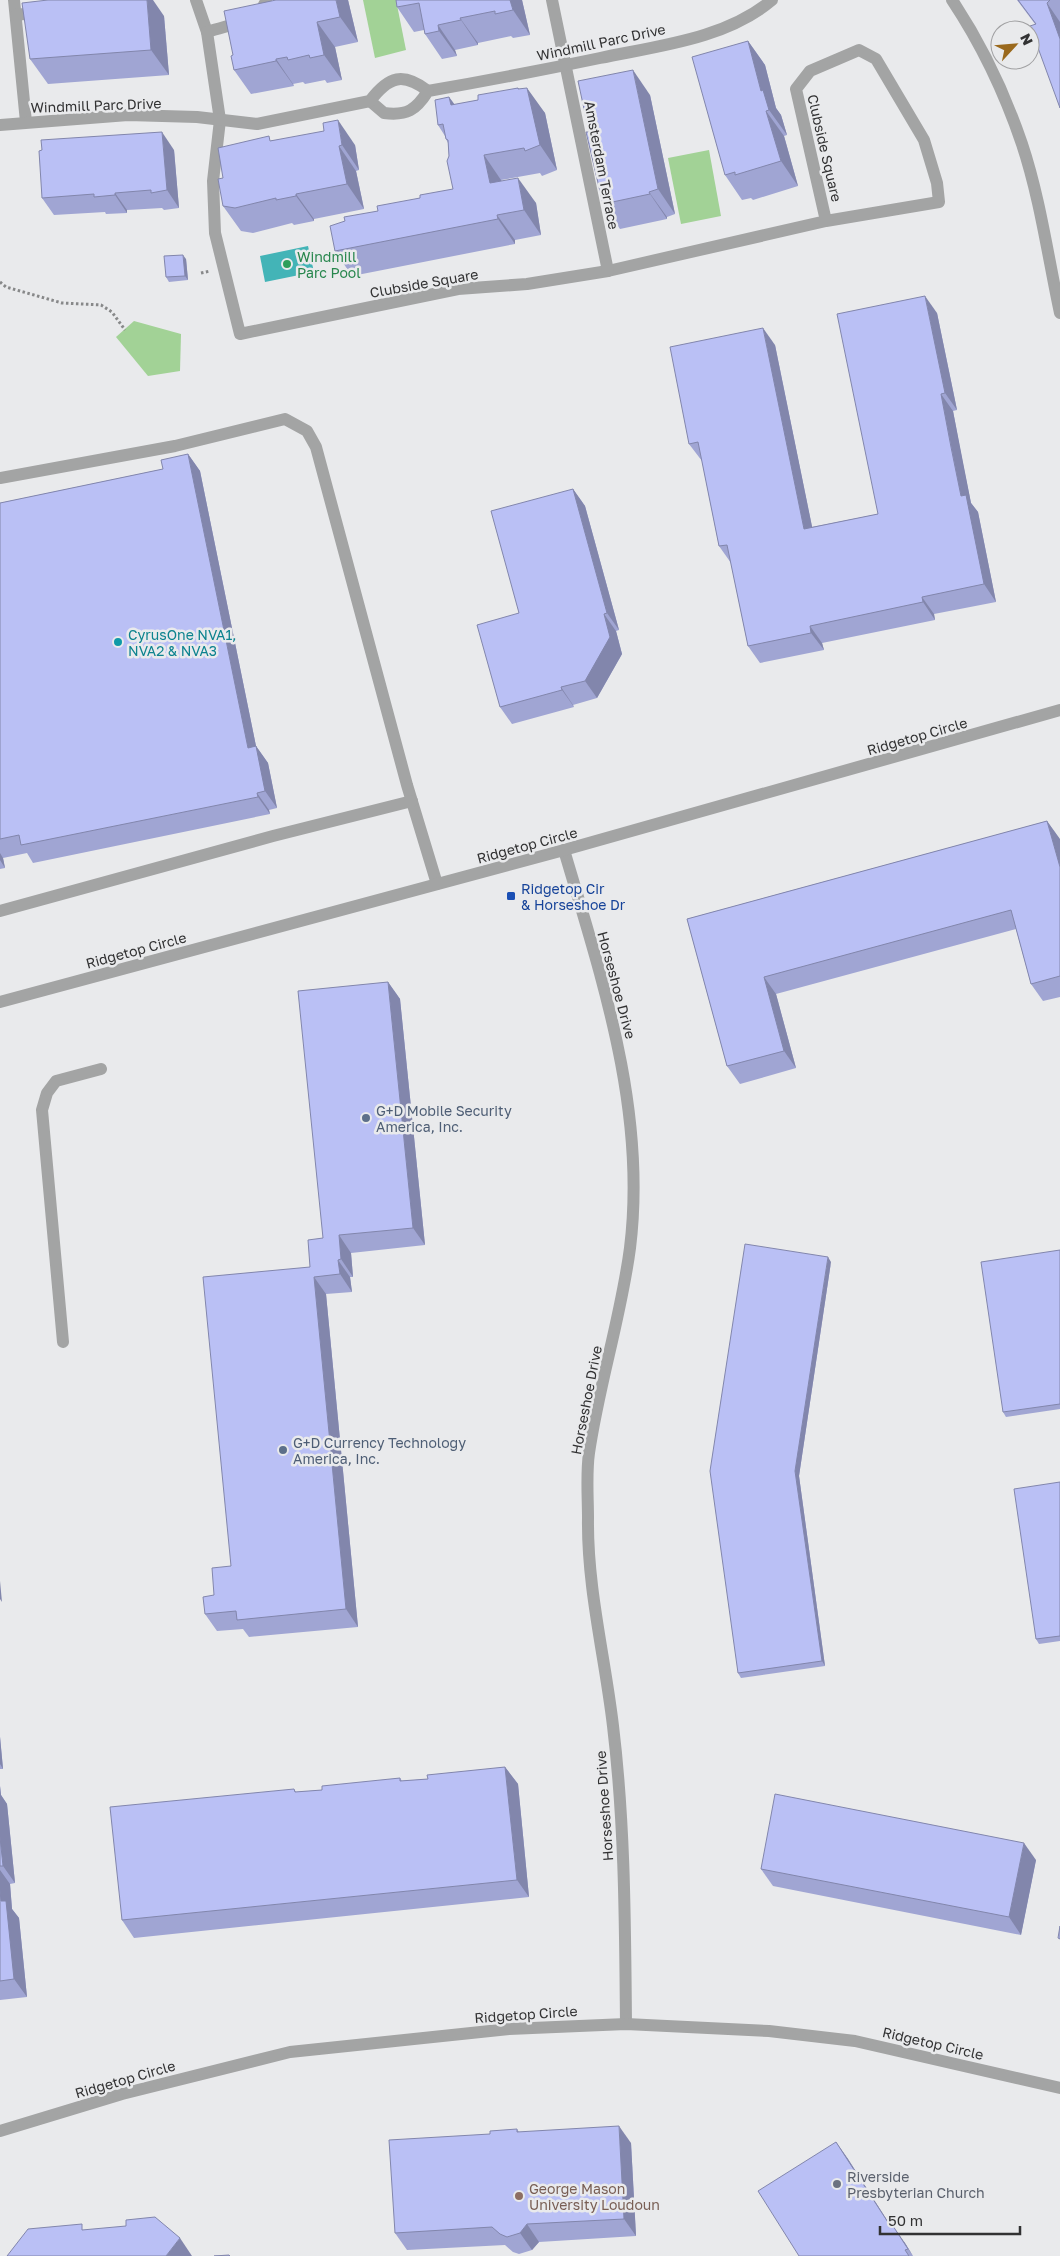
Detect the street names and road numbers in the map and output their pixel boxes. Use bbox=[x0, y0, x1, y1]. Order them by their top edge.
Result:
street label: Windmill Parc Drive bbox=[535, 20, 667, 64]
street label: Clubside Square bbox=[804, 93, 846, 203]
street label: Windmill Parc Drive bbox=[30, 94, 162, 116]
street label: Amsterdam Terrace bbox=[581, 99, 623, 231]
street label: Clubside Square bbox=[368, 265, 480, 301]
street label: Ridgetop Circle bbox=[865, 714, 969, 758]
street label: Ridgetop Circle bbox=[475, 823, 579, 867]
street label: Ridgetop Circle bbox=[84, 928, 188, 972]
street label: Horseshoe Drive bbox=[594, 929, 640, 1041]
street label: Horseshoe Drive bbox=[567, 1344, 605, 1456]
street label: Horseshoe Drive bbox=[592, 1750, 616, 1862]
street label: Ridgetop Circle bbox=[474, 2002, 578, 2026]
street label: Ridgetop Circle bbox=[881, 2023, 985, 2063]
street label: Ridgetop Circle bbox=[73, 2057, 177, 2101]

